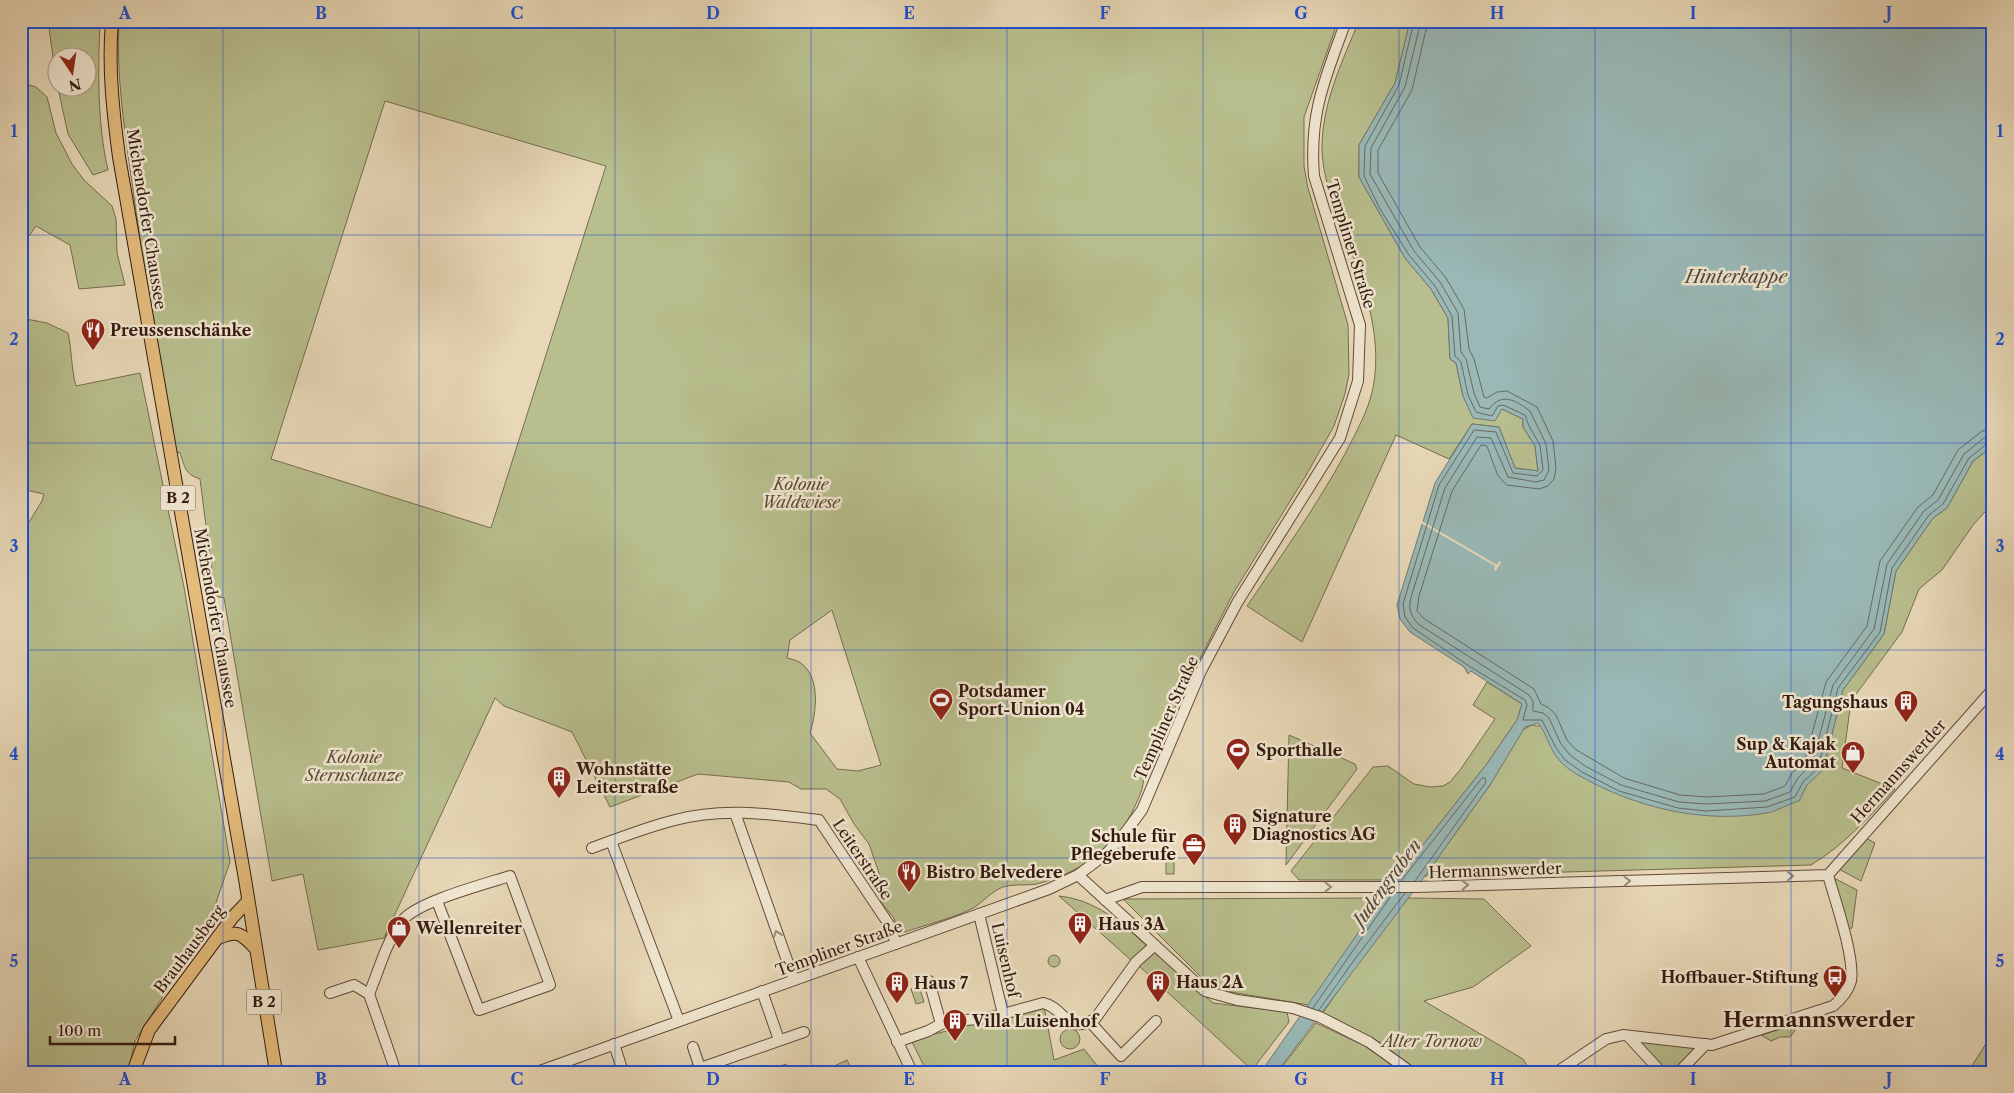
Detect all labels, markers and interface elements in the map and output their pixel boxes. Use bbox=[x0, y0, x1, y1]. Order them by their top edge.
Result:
text: A bbox=[118, 3, 132, 23]
text: B bbox=[315, 3, 327, 23]
text: C bbox=[511, 3, 523, 23]
text: D bbox=[706, 3, 720, 23]
text: E bbox=[903, 3, 915, 23]
text: F bbox=[1100, 3, 1111, 23]
text: G bbox=[1294, 3, 1308, 23]
text: H bbox=[1490, 3, 1504, 23]
text: I bbox=[1690, 3, 1697, 23]
text: J bbox=[1883, 3, 1892, 23]
north arrow bbox=[48, 48, 98, 98]
text: N bbox=[67, 75, 83, 95]
text: 1 bbox=[10, 121, 18, 141]
text: 1 bbox=[1996, 121, 2004, 141]
street label: Michendorfer Chaussee bbox=[123, 127, 171, 311]
street label: Templiner Straße bbox=[1322, 177, 1380, 311]
water label: Hinterkappe bbox=[1683, 266, 1788, 288]
restaurant icon: Preussenschänke bbox=[80, 317, 106, 351]
place label: Preussenschänke bbox=[110, 320, 252, 340]
text: 2 bbox=[9, 329, 19, 349]
text: 2 bbox=[1995, 329, 2005, 349]
park label: Kolonie Waldwiese bbox=[762, 474, 841, 512]
road number: B 2 bbox=[160, 486, 196, 510]
street label: Michendorfer Chaussee bbox=[190, 526, 242, 710]
text: 3 bbox=[9, 536, 19, 556]
text: 3 bbox=[1995, 536, 2005, 556]
street label: Templiner Straße bbox=[1130, 653, 1202, 783]
place label: Potsdamer Sport-Union 04 bbox=[958, 681, 1084, 719]
sports icon: Potsdamer Sport-Union 04 bbox=[928, 687, 954, 721]
building icon: Tagungshaus bbox=[1893, 689, 1919, 723]
place label: Tagungshaus bbox=[1782, 692, 1888, 712]
street label: Hermannswerder bbox=[1846, 715, 1950, 827]
place label: Sup & Kajak Automat bbox=[1736, 734, 1837, 772]
sports icon: Sporthalle bbox=[1225, 737, 1251, 771]
place label: Sporthalle bbox=[1256, 740, 1343, 760]
shop icon: Sup & Kajak Automat bbox=[1840, 740, 1866, 774]
text: 4 bbox=[9, 744, 19, 764]
text: 4 bbox=[1995, 744, 2005, 764]
park label: Kolonie Sternschanze bbox=[304, 747, 404, 785]
place label: Wohnstätte Leiterstraße bbox=[575, 759, 679, 797]
building icon: Wohnstätte Leiterstraße bbox=[546, 765, 572, 799]
place label: Signature Diagnostics AG bbox=[1252, 806, 1376, 844]
building icon: Signature Diagnostics AG bbox=[1222, 812, 1248, 846]
street label: Leiterstraße bbox=[829, 815, 897, 903]
place label: Schule für Pflegeberufe bbox=[1070, 826, 1176, 864]
office icon: Schule für Pflegeberufe bbox=[1181, 832, 1207, 866]
water label: Judengraben bbox=[1345, 835, 1426, 935]
street label: Hermannswerder bbox=[1428, 858, 1562, 882]
restaurant icon: Bistro Belvedere bbox=[896, 859, 922, 893]
place label: Bistro Belvedere bbox=[926, 862, 1063, 882]
one-way arrow bbox=[1786, 871, 1794, 881]
one-way arrow bbox=[1624, 875, 1632, 886]
one-way arrow bbox=[1461, 880, 1469, 891]
one-way arrow bbox=[1324, 882, 1332, 892]
street label: Brauhausberg bbox=[149, 901, 229, 997]
building icon: Haus 3A bbox=[1067, 911, 1093, 945]
place label: Haus 3A bbox=[1098, 914, 1166, 934]
shop icon: Wellenreiter bbox=[386, 915, 412, 949]
street label: Templiner Straße bbox=[773, 916, 905, 980]
place label: Wellenreiter bbox=[415, 918, 522, 938]
street label: Luisenhof bbox=[988, 920, 1025, 1002]
one-way arrow bbox=[773, 930, 783, 939]
text: 5 bbox=[10, 951, 19, 971]
text: 5 bbox=[1996, 951, 2005, 971]
bus stop icon: Hoffbauer-Stiftung bbox=[1822, 964, 1848, 998]
place label: Hoffbauer-Stiftung bbox=[1661, 967, 1819, 987]
building icon: Haus 2A bbox=[1145, 969, 1171, 1003]
building icon: Haus 7 bbox=[884, 970, 910, 1004]
place label: Haus 2A bbox=[1176, 972, 1244, 992]
place label: Haus 7 bbox=[914, 973, 969, 993]
road number: B 2 bbox=[246, 990, 282, 1014]
district label: Hermannswerder bbox=[1723, 1007, 1916, 1032]
building icon: Villa Luisenhof bbox=[942, 1008, 968, 1042]
place label: Villa Luisenhof bbox=[971, 1011, 1100, 1031]
scale bar bbox=[50, 1013, 175, 1045]
text: 100 m bbox=[58, 1021, 101, 1040]
park label: Alter Tornow bbox=[1379, 1031, 1482, 1051]
text: A bbox=[118, 1069, 132, 1089]
text: B bbox=[315, 1069, 327, 1089]
text: C bbox=[511, 1069, 523, 1089]
text: D bbox=[706, 1069, 720, 1089]
text: E bbox=[903, 1069, 915, 1089]
text: F bbox=[1100, 1069, 1111, 1089]
text: G bbox=[1294, 1069, 1308, 1089]
text: H bbox=[1490, 1069, 1504, 1089]
text: I bbox=[1690, 1069, 1697, 1089]
text: J bbox=[1883, 1069, 1892, 1089]

